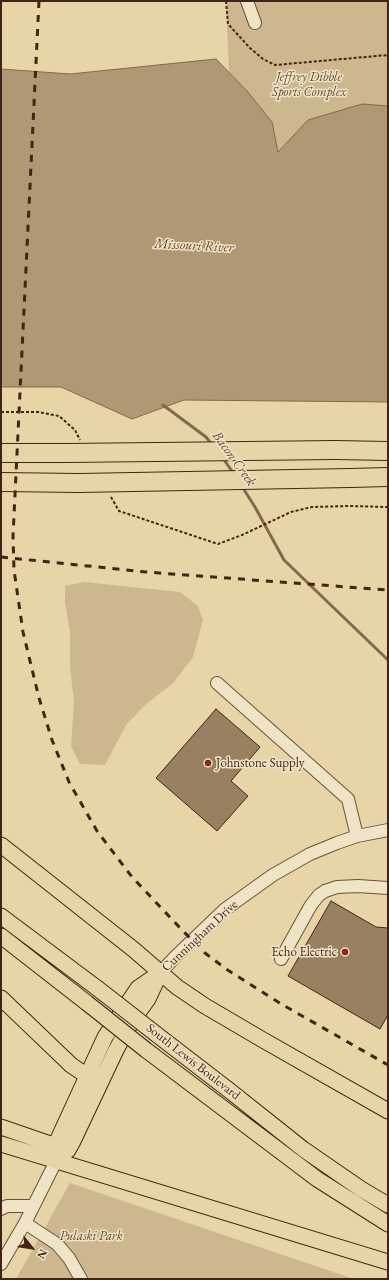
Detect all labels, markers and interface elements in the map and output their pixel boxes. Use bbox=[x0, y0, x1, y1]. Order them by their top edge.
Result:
park label: Jeffrey Dibble Sports Complex bbox=[272, 69, 346, 100]
water label: Missouri River bbox=[154, 236, 234, 256]
water label: Bacon Creek bbox=[208, 428, 260, 490]
place label: Johnstone Supply bbox=[216, 755, 304, 771]
marker: Johnstone Supply bbox=[203, 758, 213, 768]
street label: Cunningham Drive bbox=[159, 897, 241, 975]
place label: Echo Electric bbox=[271, 944, 337, 960]
marker: Echo Electric bbox=[340, 947, 350, 957]
street label: South Lewis Boulevard bbox=[143, 1020, 243, 1104]
north arrow bbox=[12, 1228, 52, 1268]
park label: Pulaski Park bbox=[59, 1228, 123, 1244]
text: N bbox=[34, 1247, 51, 1261]

